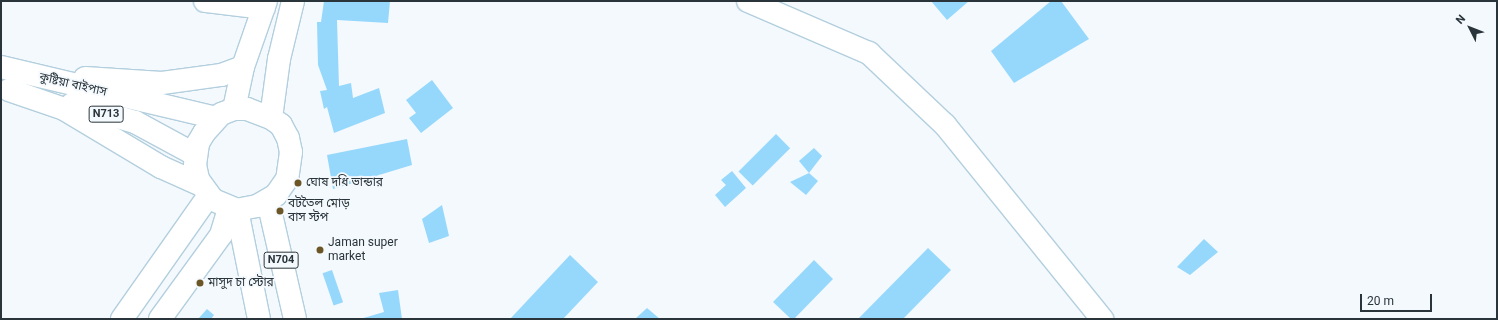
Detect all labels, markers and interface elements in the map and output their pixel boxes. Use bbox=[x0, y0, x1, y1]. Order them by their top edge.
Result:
north arrow bbox=[1450, 8, 1490, 48]
text: N bbox=[1453, 12, 1468, 27]
street label: কুষ্টিয়া বাইপাস bbox=[38, 70, 108, 100]
road number: N713 bbox=[88, 105, 124, 123]
place label: ঘোষ দধি ভান্ডার bbox=[306, 176, 383, 190]
marker: ঘোষ দধি ভান্ডার bbox=[293, 178, 303, 188]
place label: বটতৈল মোড় বাস স্টপ bbox=[288, 197, 350, 225]
marker: বটতৈল মোড় বাস স্টপ bbox=[275, 206, 285, 216]
place label: Jaman super market bbox=[328, 236, 398, 264]
marker: Jaman super market bbox=[315, 245, 325, 255]
road number: N704 bbox=[263, 251, 299, 269]
place label: মাসুদ চা স্টোর bbox=[208, 276, 274, 290]
marker: মাসুদ চা স্টোর bbox=[195, 278, 205, 288]
scale bar bbox=[1362, 286, 1434, 312]
text: 20 m bbox=[1367, 294, 1394, 308]

